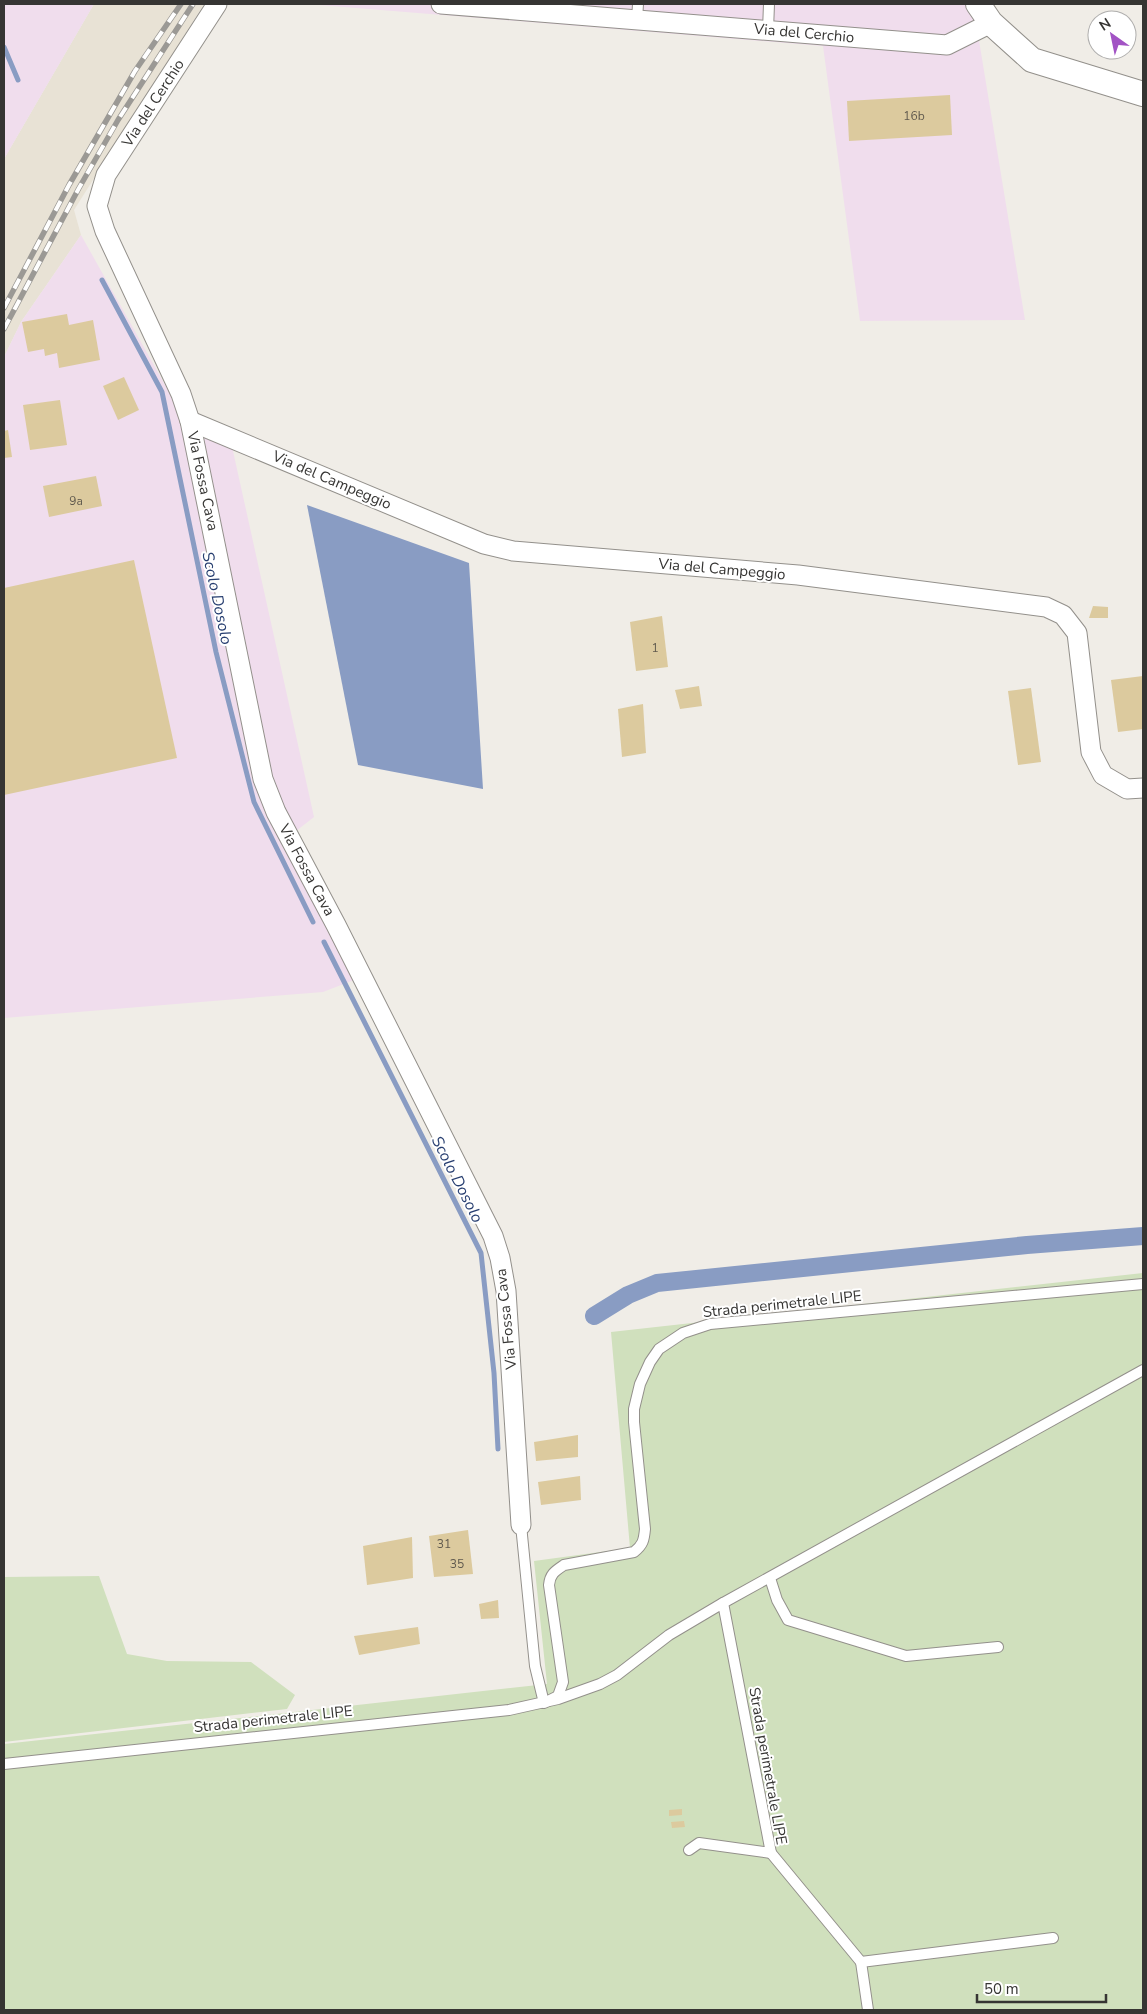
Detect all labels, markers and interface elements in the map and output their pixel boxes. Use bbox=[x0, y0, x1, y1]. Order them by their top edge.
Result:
north arrow bbox=[1087, 10, 1137, 60]
text: N bbox=[1096, 14, 1115, 35]
street label: Via del Cerchio bbox=[752, 19, 855, 47]
street label: Via del Cerchio bbox=[117, 55, 189, 152]
house number: 16b bbox=[903, 108, 925, 124]
street label: Via Fossa Cava bbox=[182, 428, 223, 533]
street label: Via del Campeggio bbox=[269, 446, 395, 514]
house number: 9a bbox=[69, 493, 83, 509]
water label: Scolo Dosolo bbox=[196, 550, 238, 647]
street label: Via del Campeggio bbox=[657, 553, 786, 585]
house number: 1 bbox=[651, 640, 659, 656]
street label: Via Fossa Cava bbox=[274, 820, 340, 919]
water label: Scolo Dosolo bbox=[426, 1132, 488, 1227]
street label: Via Fossa Cava bbox=[491, 1268, 521, 1371]
street label: Strada perimetrale LIPE bbox=[702, 1286, 862, 1322]
house number: 31 bbox=[437, 1536, 451, 1552]
house number: 35 bbox=[450, 1556, 464, 1572]
street label: Strada perimetrale LIPE bbox=[744, 1686, 792, 1846]
street label: Strada perimetrale LIPE bbox=[193, 1701, 353, 1737]
scale bar bbox=[977, 1972, 1106, 2004]
text: 50 m bbox=[984, 1979, 1019, 1999]

